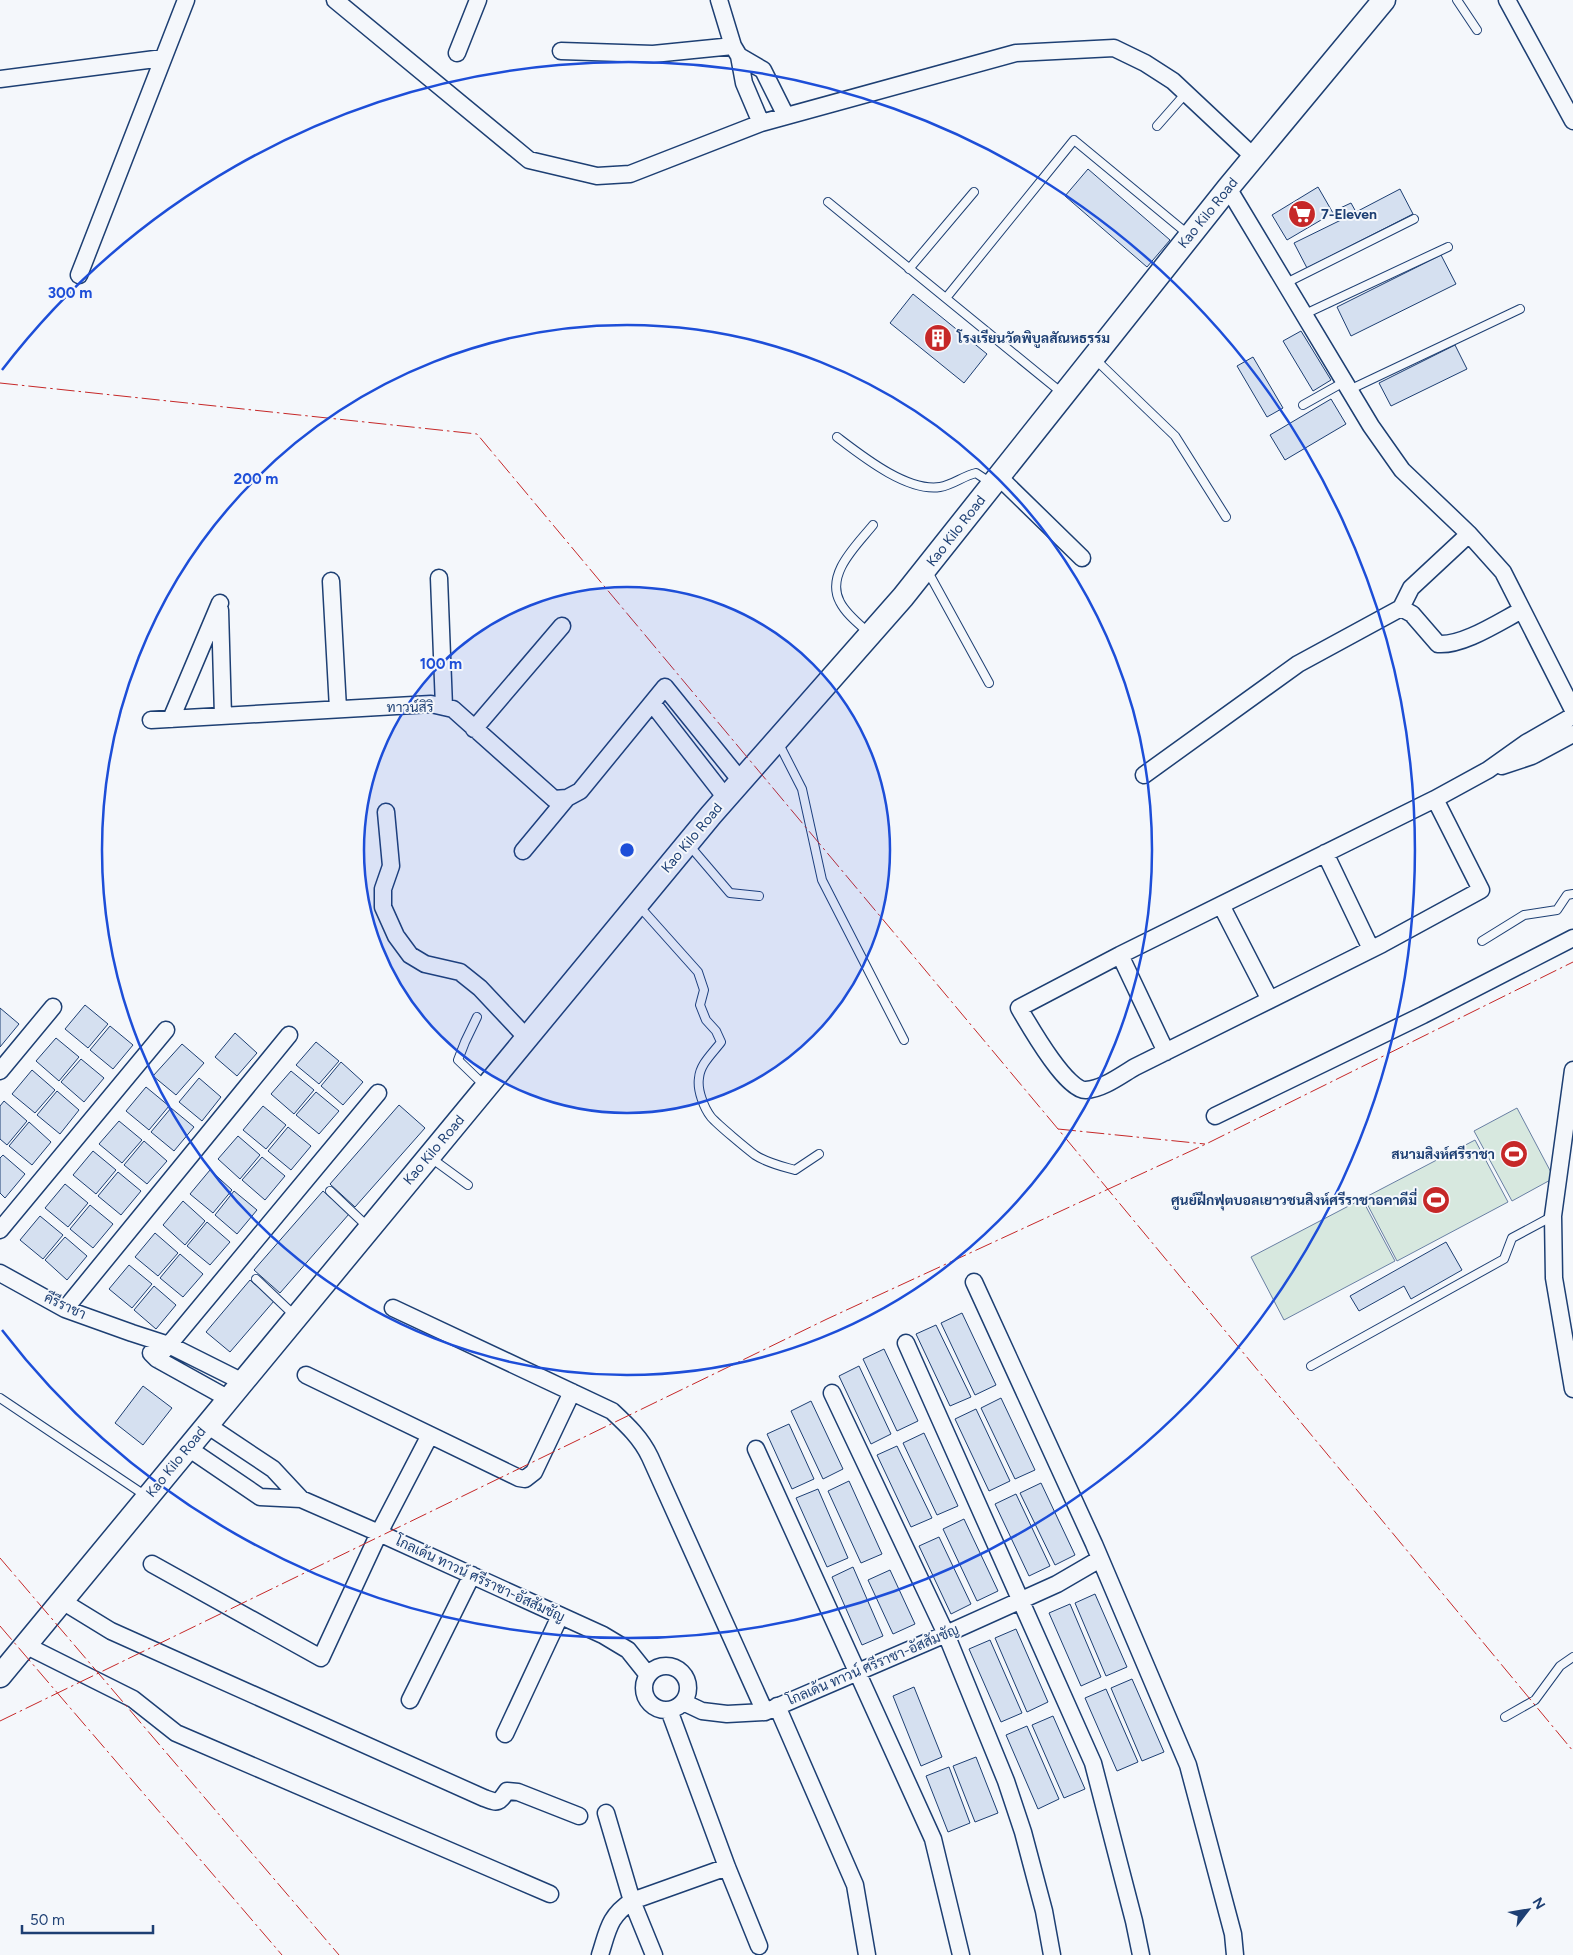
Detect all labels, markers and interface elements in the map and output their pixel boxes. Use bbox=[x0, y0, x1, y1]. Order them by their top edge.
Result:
street label: Kao Kilo Road bbox=[1174, 174, 1242, 252]
supermarket icon: 7-Eleven bbox=[1287, 199, 1317, 229]
place label: 7-Eleven bbox=[1321, 206, 1377, 223]
text: 300 m bbox=[48, 284, 92, 302]
building icon: โรงเรียนวัดพิบูลสัณหธรรม bbox=[923, 323, 953, 353]
place label: โรงเรียนวัดพิบูลสัณหธรรม bbox=[956, 329, 1110, 349]
text: 200 m bbox=[234, 470, 278, 488]
street label: Kao Kilo Road bbox=[923, 492, 989, 570]
text: 100 m bbox=[420, 655, 462, 673]
street label: ทาวน์สิริ bbox=[387, 698, 434, 716]
street label: Kao Kilo Road bbox=[658, 800, 726, 876]
centre of rings bbox=[618, 841, 636, 859]
street label: Kao Kilo Road bbox=[400, 1112, 468, 1188]
sports icon: สนามสิงห์ศรีราชา bbox=[1499, 1139, 1529, 1169]
place label: สนามสิงห์ศรีราชา bbox=[1391, 1145, 1495, 1163]
sports icon: ศูนย์ฝีกฟุตบอลเยาวชนสิงห์ศรีราชาอคาดีมี่ bbox=[1421, 1185, 1451, 1215]
place label: ศูนย์ฝีกฟุตบอลเยาวชนสิงห์ศรีราชาอคาดีมี่ bbox=[1171, 1188, 1417, 1211]
street label: คีรีราชา bbox=[41, 1288, 89, 1323]
street label: Kao Kilo Road bbox=[142, 1423, 210, 1501]
street label: โกลเด้น ทาวน์ ศรีราชา-อัสสัมชัญ bbox=[392, 1531, 568, 1626]
street label: โกลเด้น ทาวน์ ศรีราชา-อัสสัมชัญ bbox=[783, 1620, 962, 1709]
north arrow bbox=[1503, 1885, 1553, 1935]
text: N bbox=[1529, 1895, 1549, 1913]
scale bar bbox=[22, 1902, 154, 1934]
text: 50 m bbox=[30, 1911, 65, 1929]

